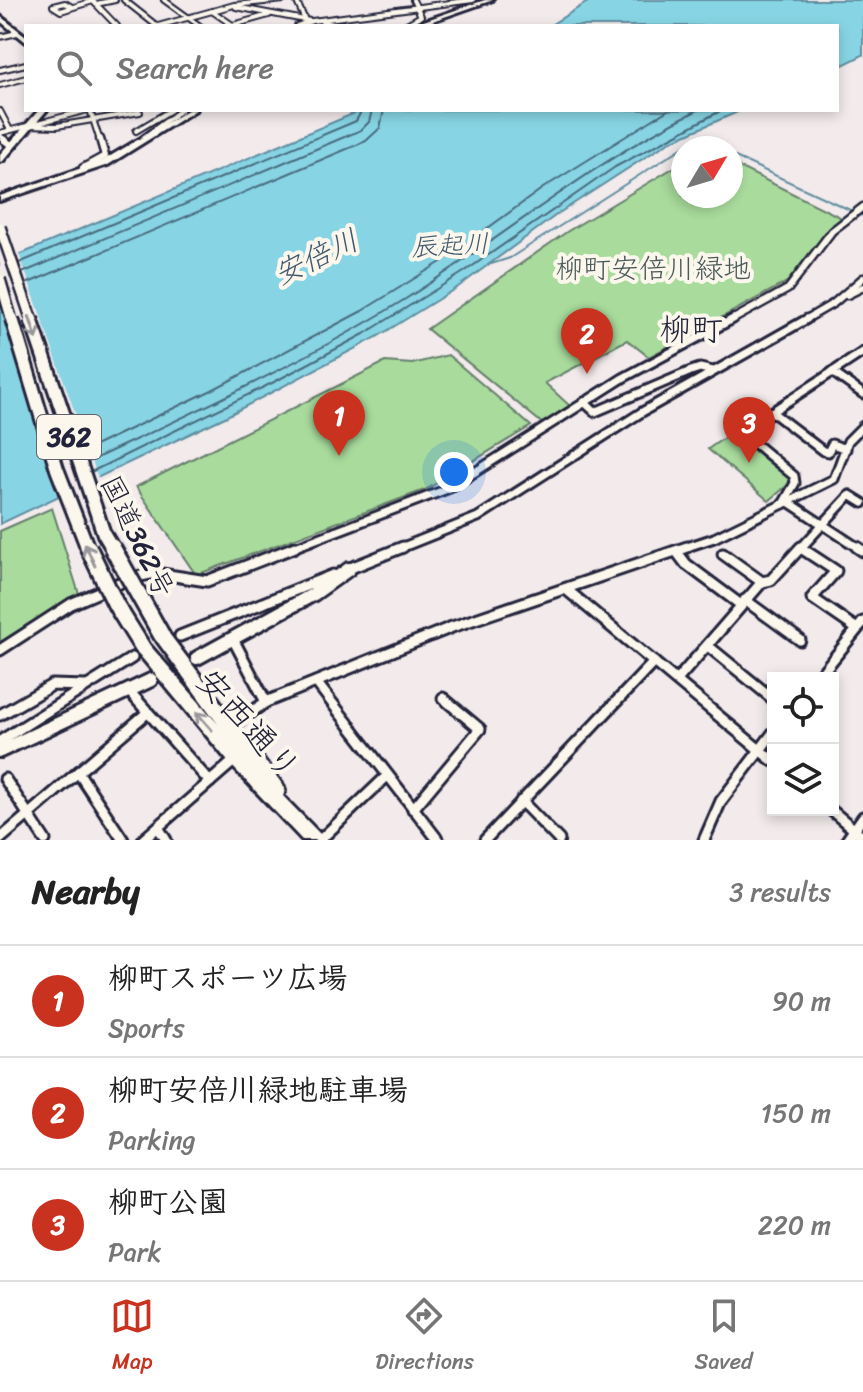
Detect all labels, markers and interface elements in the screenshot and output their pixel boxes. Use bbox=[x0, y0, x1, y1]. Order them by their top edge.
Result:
search box bbox=[24, 24, 839, 112]
text: Search here bbox=[116, 41, 274, 95]
icon: search bbox=[52, 46, 96, 90]
north arrow bbox=[671, 136, 743, 208]
water label: 安倍川 bbox=[264, 214, 368, 300]
water label: 辰起川 bbox=[410, 220, 490, 270]
park label: 柳町安倍川緑地 bbox=[555, 244, 751, 293]
district label: 柳町 bbox=[659, 301, 723, 358]
pin: 2 bbox=[561, 308, 613, 374]
one-way arrow bbox=[27, 315, 42, 340]
pin: 1 bbox=[313, 390, 365, 456]
pin: 3 bbox=[723, 397, 775, 463]
road number: 362 bbox=[37, 415, 101, 459]
your location bbox=[434, 452, 474, 492]
street label: 国道362号 bbox=[87, 466, 188, 606]
one-way arrow bbox=[82, 543, 97, 567]
street label: 安西通り bbox=[180, 654, 316, 795]
map controls bbox=[767, 672, 839, 816]
button: locate bbox=[767, 672, 839, 744]
one-way arrow bbox=[195, 711, 213, 732]
button: layers bbox=[767, 744, 839, 816]
text: Nearby bbox=[32, 862, 140, 922]
text: 3 results bbox=[729, 869, 831, 915]
text: 柳町スポーツ広場 bbox=[108, 951, 347, 1005]
text: 1 bbox=[52, 978, 64, 1024]
text: 90 m bbox=[772, 978, 831, 1024]
text: Sports bbox=[108, 1005, 184, 1051]
text: 柳町安倍川緑地駐車場 bbox=[108, 1063, 408, 1117]
text: 2 bbox=[50, 1090, 66, 1136]
text: 150 m bbox=[761, 1090, 831, 1136]
text: Parking bbox=[108, 1117, 196, 1163]
text: 柳町公園 bbox=[108, 1175, 228, 1229]
text: 3 bbox=[51, 1202, 65, 1248]
text: 220 m bbox=[758, 1202, 831, 1248]
text: Park bbox=[108, 1229, 161, 1275]
tab: Map bbox=[110, 1294, 154, 1381]
tab: Directions bbox=[375, 1294, 474, 1381]
tab: Saved bbox=[695, 1294, 753, 1381]

